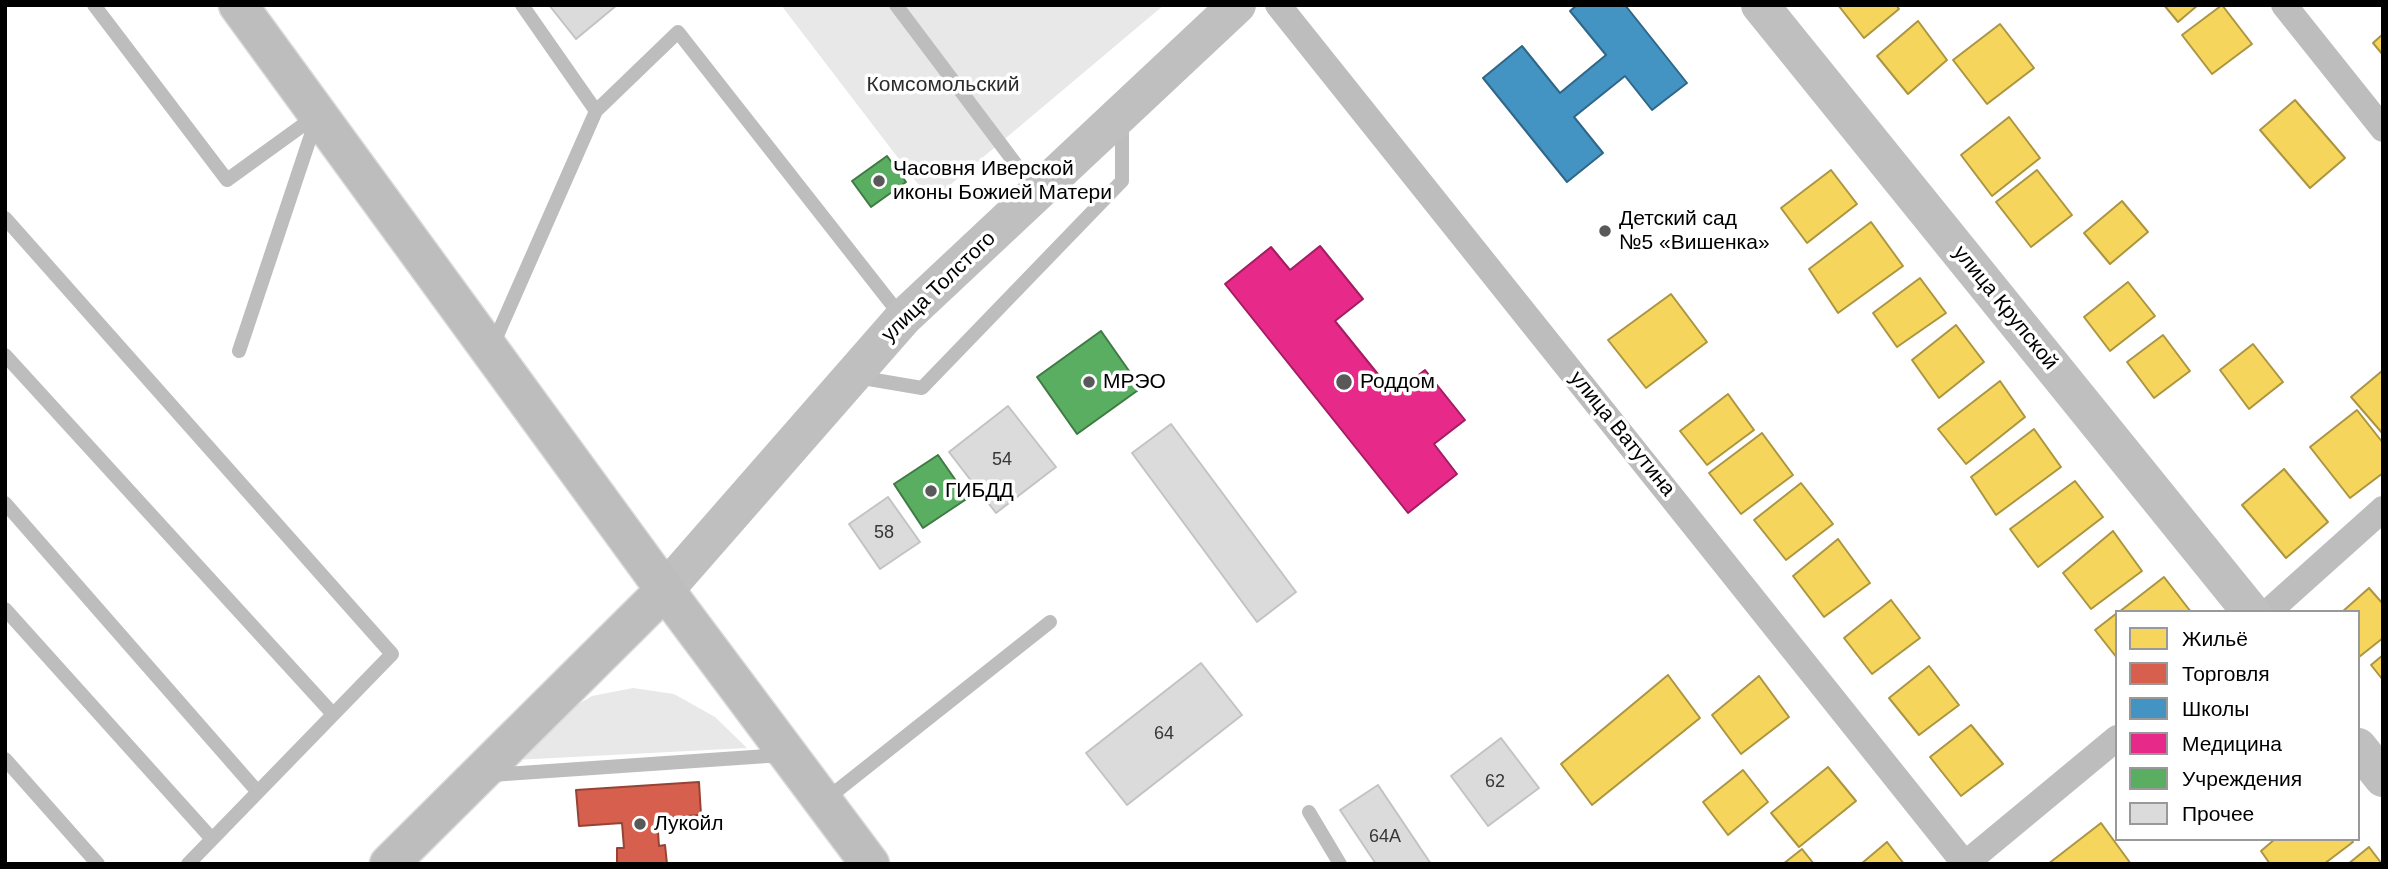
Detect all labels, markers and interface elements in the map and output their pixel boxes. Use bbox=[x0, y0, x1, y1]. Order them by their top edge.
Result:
park label: Комсомольский bbox=[867, 72, 1019, 98]
place label: Часовня Иверской иконы Божией Матери bbox=[893, 156, 1112, 206]
marker: Часовня Иверской иконы Божией Матери bbox=[871, 173, 887, 189]
place label: Детский сад №5 «Вишенка» bbox=[1619, 206, 1770, 256]
marker: Детский сад №5 «Вишенка» bbox=[1597, 223, 1613, 239]
street label: улица Толстого bbox=[877, 226, 1001, 348]
street label: улица Крупской bbox=[1947, 241, 2063, 375]
street label: улица Ватутина bbox=[1564, 366, 1680, 502]
place label: МРЭО bbox=[1103, 369, 1166, 395]
place label: Роддом bbox=[1360, 369, 1435, 395]
marker: Роддом bbox=[1334, 372, 1354, 392]
marker: МРЭО bbox=[1081, 374, 1097, 390]
house number: 54 bbox=[992, 449, 1012, 471]
place label: ГИБДД bbox=[945, 478, 1014, 504]
marker: ГИБДД bbox=[923, 483, 939, 499]
house number: 58 bbox=[874, 522, 894, 544]
legend bbox=[2115, 610, 2360, 841]
text: Жильё bbox=[2182, 627, 2248, 650]
text: Торговля bbox=[2182, 662, 2270, 685]
text: Школы bbox=[2182, 697, 2249, 720]
house number: 64 bbox=[1154, 723, 1174, 745]
text: Медицина bbox=[2182, 732, 2282, 755]
text: Учреждения bbox=[2182, 767, 2302, 790]
house number: 62 bbox=[1485, 771, 1505, 793]
text: Прочее bbox=[2182, 802, 2254, 825]
place label: Лукойл bbox=[654, 811, 724, 837]
marker: Лукойл bbox=[632, 816, 648, 832]
house number: 64А bbox=[1369, 826, 1401, 848]

